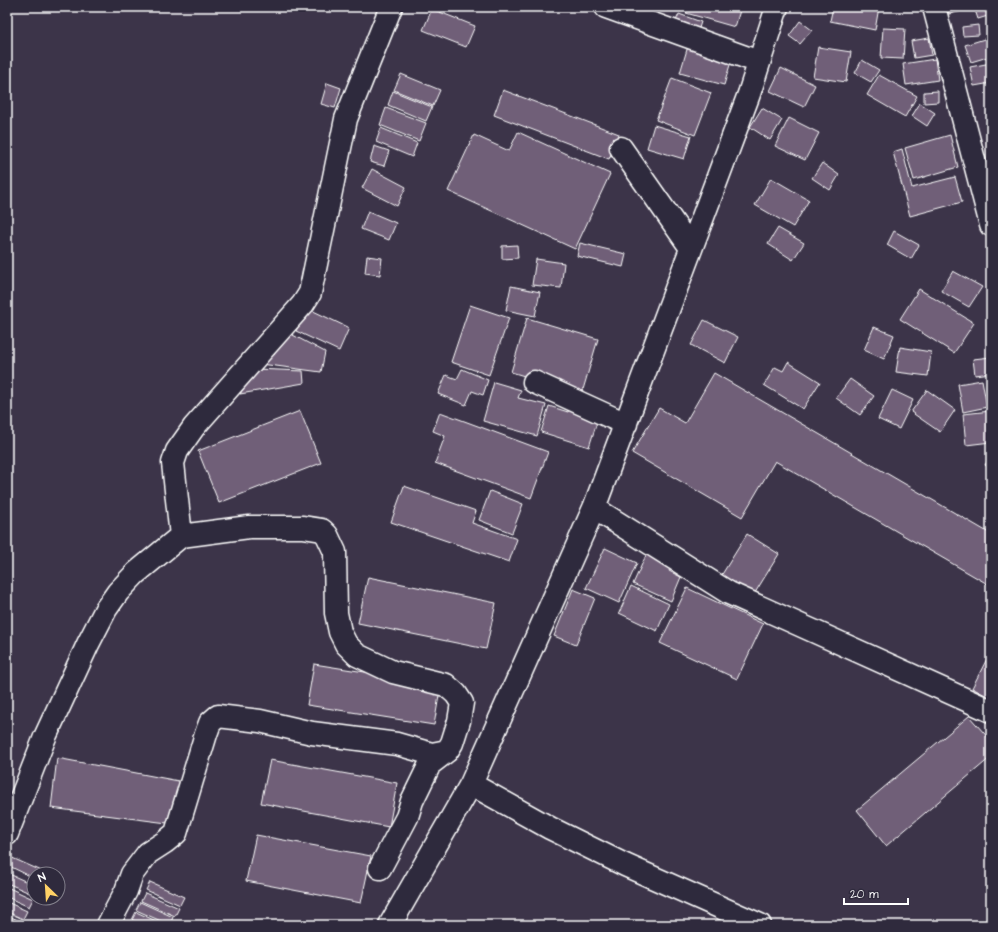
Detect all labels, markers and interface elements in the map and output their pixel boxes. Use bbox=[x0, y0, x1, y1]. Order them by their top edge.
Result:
north arrow bbox=[26, 866, 66, 906]
text: N bbox=[36, 869, 48, 886]
scale bar bbox=[844, 880, 908, 906]
text: 20 m bbox=[850, 886, 879, 903]

